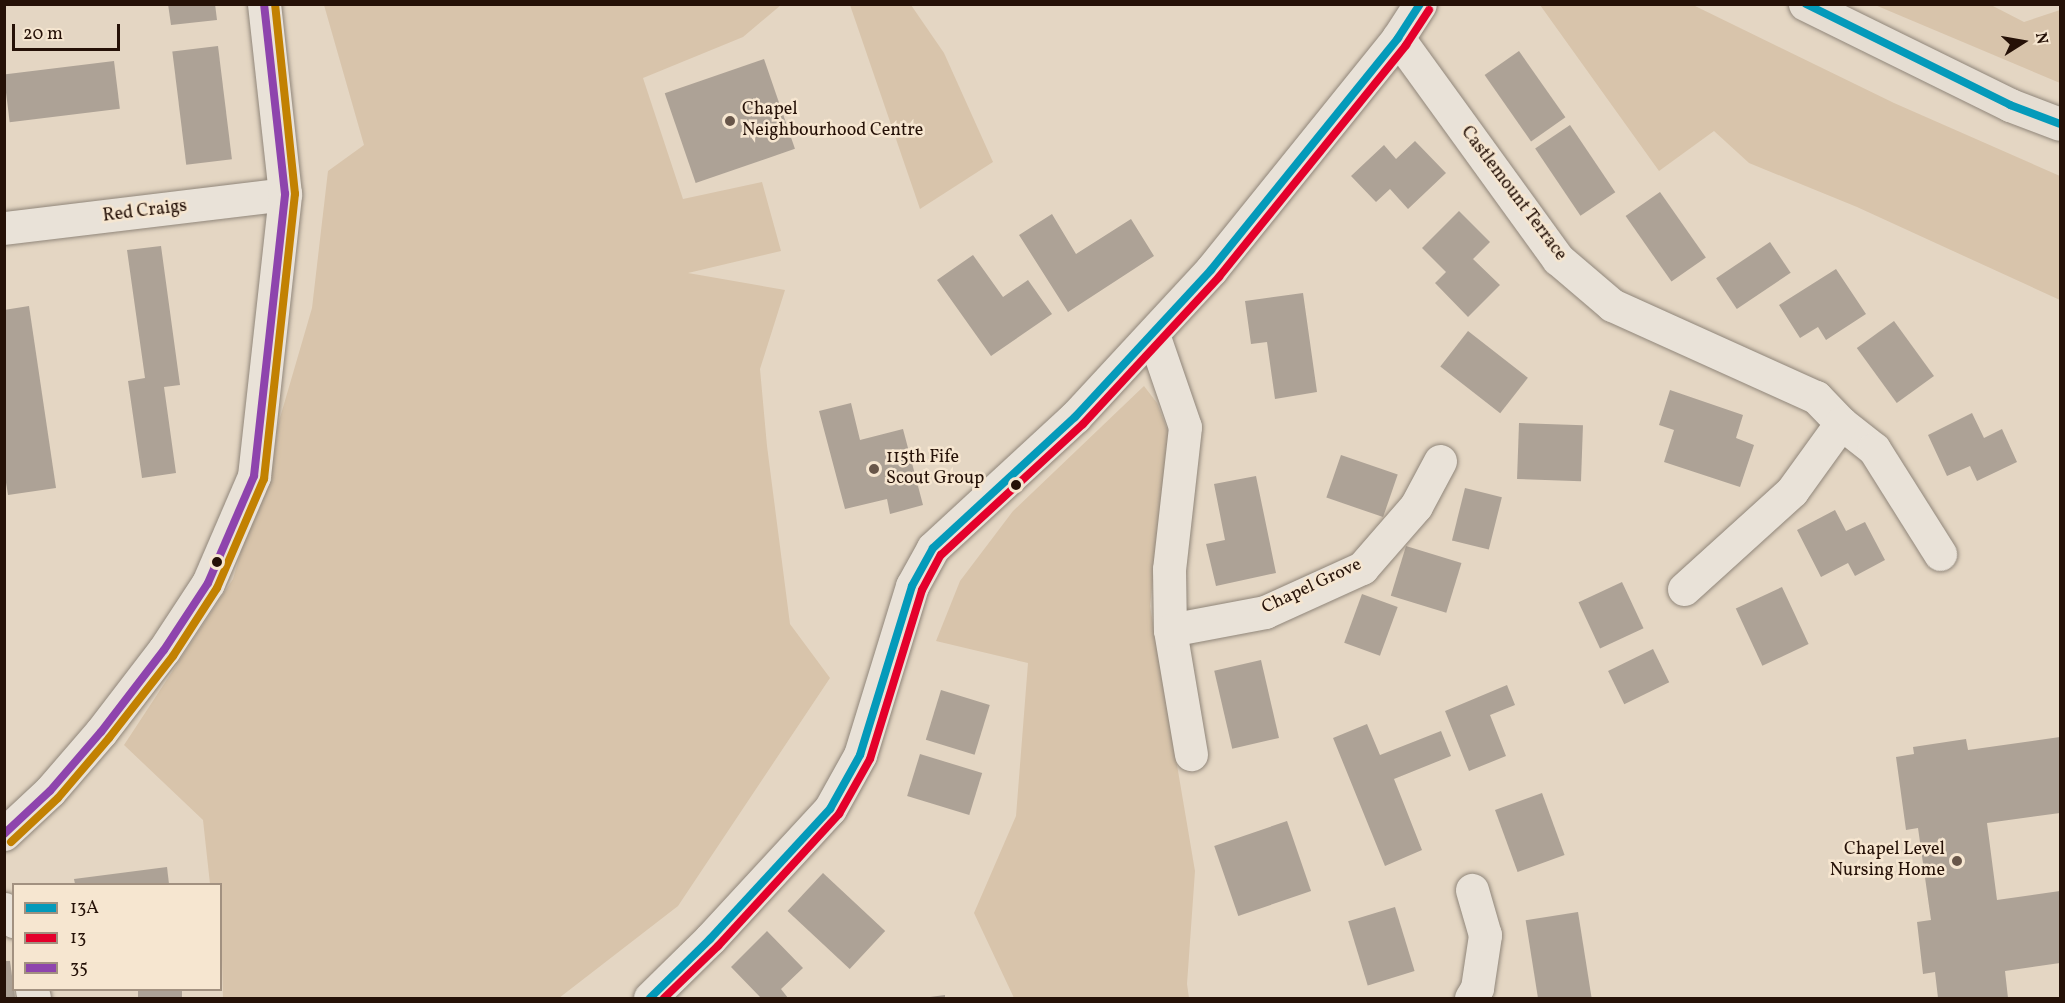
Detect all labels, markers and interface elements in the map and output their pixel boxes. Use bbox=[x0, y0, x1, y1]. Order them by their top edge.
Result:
scale bar bbox=[15, 12, 123, 50]
north arrow bbox=[1993, 12, 2053, 72]
text: 20 m bbox=[23, 22, 63, 47]
text: N bbox=[2029, 31, 2053, 46]
place label: Chapel Neighbourhood Centre bbox=[742, 100, 923, 142]
marker: Chapel Neighbourhood Centre bbox=[723, 114, 737, 128]
street label: Castlemount Terrace bbox=[1455, 122, 1571, 266]
street label: Red Craigs bbox=[102, 196, 188, 228]
place label: 115th Fife Scout Group bbox=[886, 448, 984, 490]
marker: 115th Fife Scout Group bbox=[867, 462, 881, 476]
unlabelled marker bbox=[1010, 479, 1022, 491]
street label: Chapel Grove bbox=[1259, 555, 1365, 619]
unlabelled marker bbox=[211, 556, 223, 568]
place label: Chapel Level Nursing Home bbox=[1830, 840, 1945, 882]
marker: Chapel Level Nursing Home bbox=[1950, 854, 1964, 868]
legend bbox=[12, 883, 222, 991]
text: 13A bbox=[70, 896, 99, 921]
text: 13 bbox=[70, 926, 86, 951]
text: 35 bbox=[70, 956, 88, 981]

